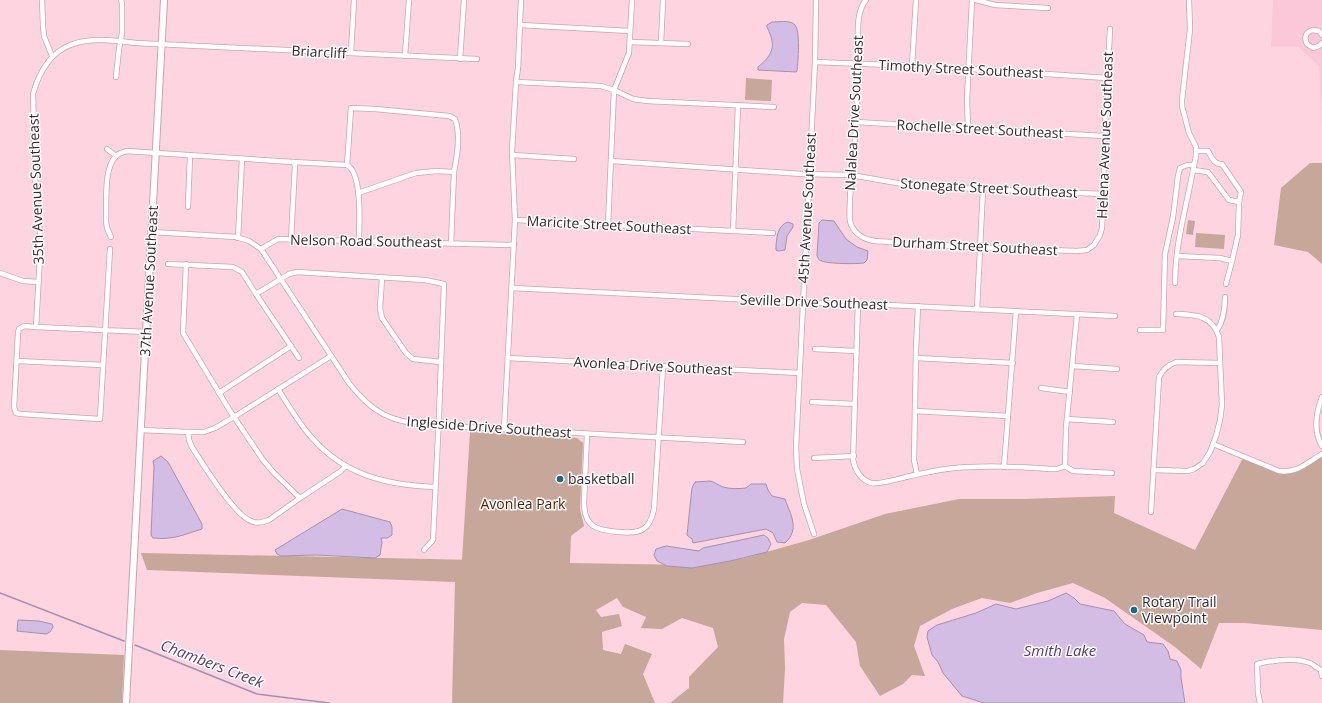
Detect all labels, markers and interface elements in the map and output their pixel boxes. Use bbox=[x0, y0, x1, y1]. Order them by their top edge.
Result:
street label: Nalalea Drive Southeast bbox=[840, 35, 867, 191]
street label: Briarcliff bbox=[291, 41, 349, 63]
street label: Helena Avenue Southeast bbox=[1092, 51, 1117, 219]
street label: Timothy Street Southeast bbox=[878, 55, 1044, 82]
street label: 35th Avenue Southeast bbox=[23, 113, 48, 265]
street label: Rochelle Street Southeast bbox=[896, 115, 1064, 142]
street label: 45th Avenue Southeast bbox=[793, 132, 820, 284]
street label: Stonegate Street Southeast bbox=[900, 173, 1078, 202]
street label: 37th Avenue Southeast bbox=[135, 205, 162, 357]
street label: Maricite Street Southeast bbox=[526, 211, 692, 238]
street label: Nelson Road Southeast bbox=[290, 230, 442, 251]
street label: Durham Street Southeast bbox=[892, 232, 1058, 259]
street label: Seville Drive Southeast bbox=[740, 289, 888, 314]
street label: Avonlea Drive Southeast bbox=[573, 352, 733, 379]
street label: Ingleside Drive Southeast bbox=[406, 411, 572, 442]
place label: basketball bbox=[568, 469, 635, 488]
marker: basketball bbox=[555, 474, 565, 484]
park label: Avonlea Park bbox=[481, 494, 566, 513]
place label: Rotary Trail Viewpoint bbox=[1142, 592, 1216, 627]
marker: Rotary Trail Viewpoint bbox=[1129, 605, 1139, 615]
water label: Chambers Creek bbox=[158, 634, 267, 692]
water label: Smith Lake bbox=[1024, 640, 1097, 660]

